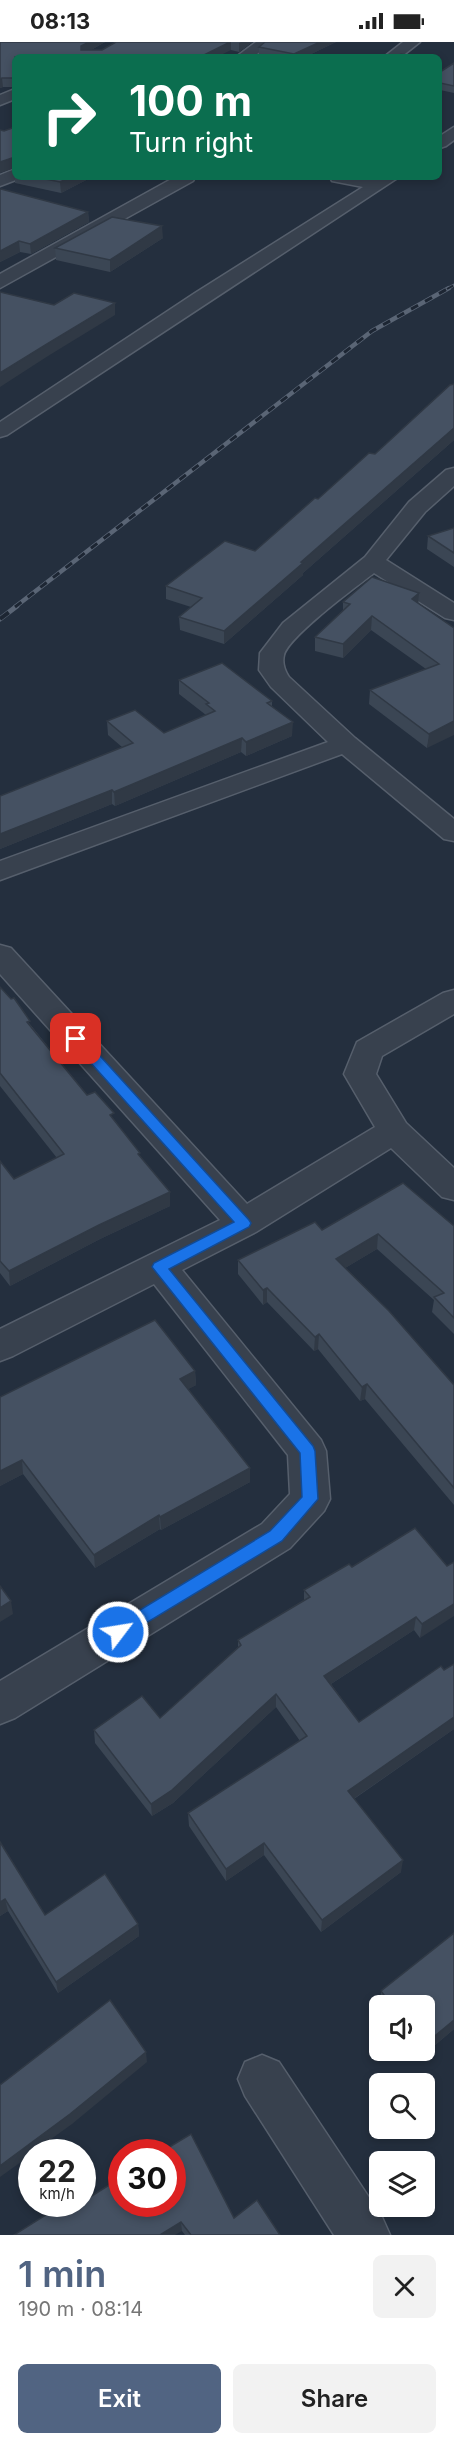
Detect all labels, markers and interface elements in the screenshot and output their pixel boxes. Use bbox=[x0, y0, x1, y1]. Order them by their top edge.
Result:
text: 08:13 bbox=[30, 8, 90, 34]
text: 100 m bbox=[129, 75, 252, 126]
icon: right bbox=[30, 78, 108, 156]
text: Turn right bbox=[129, 126, 253, 159]
pin bbox=[50, 1013, 101, 1064]
icon: arrive bbox=[59, 1022, 92, 1055]
position arrow bbox=[86, 1600, 150, 1664]
map controls bbox=[369, 1995, 435, 2217]
button: sound bbox=[369, 1995, 435, 2061]
button: search bbox=[369, 2073, 435, 2139]
speed limit sign: 30 bbox=[108, 2139, 186, 2217]
button: layers bbox=[369, 2151, 435, 2217]
text: 22 bbox=[38, 2153, 76, 2189]
text: km/h bbox=[39, 2184, 75, 2203]
text: 1 min bbox=[18, 2252, 106, 2296]
button: close bbox=[373, 2255, 436, 2318]
text: 190 m · 08:14 bbox=[18, 2297, 143, 2321]
button: Exit bbox=[18, 2364, 221, 2433]
button: Share bbox=[233, 2364, 436, 2433]

